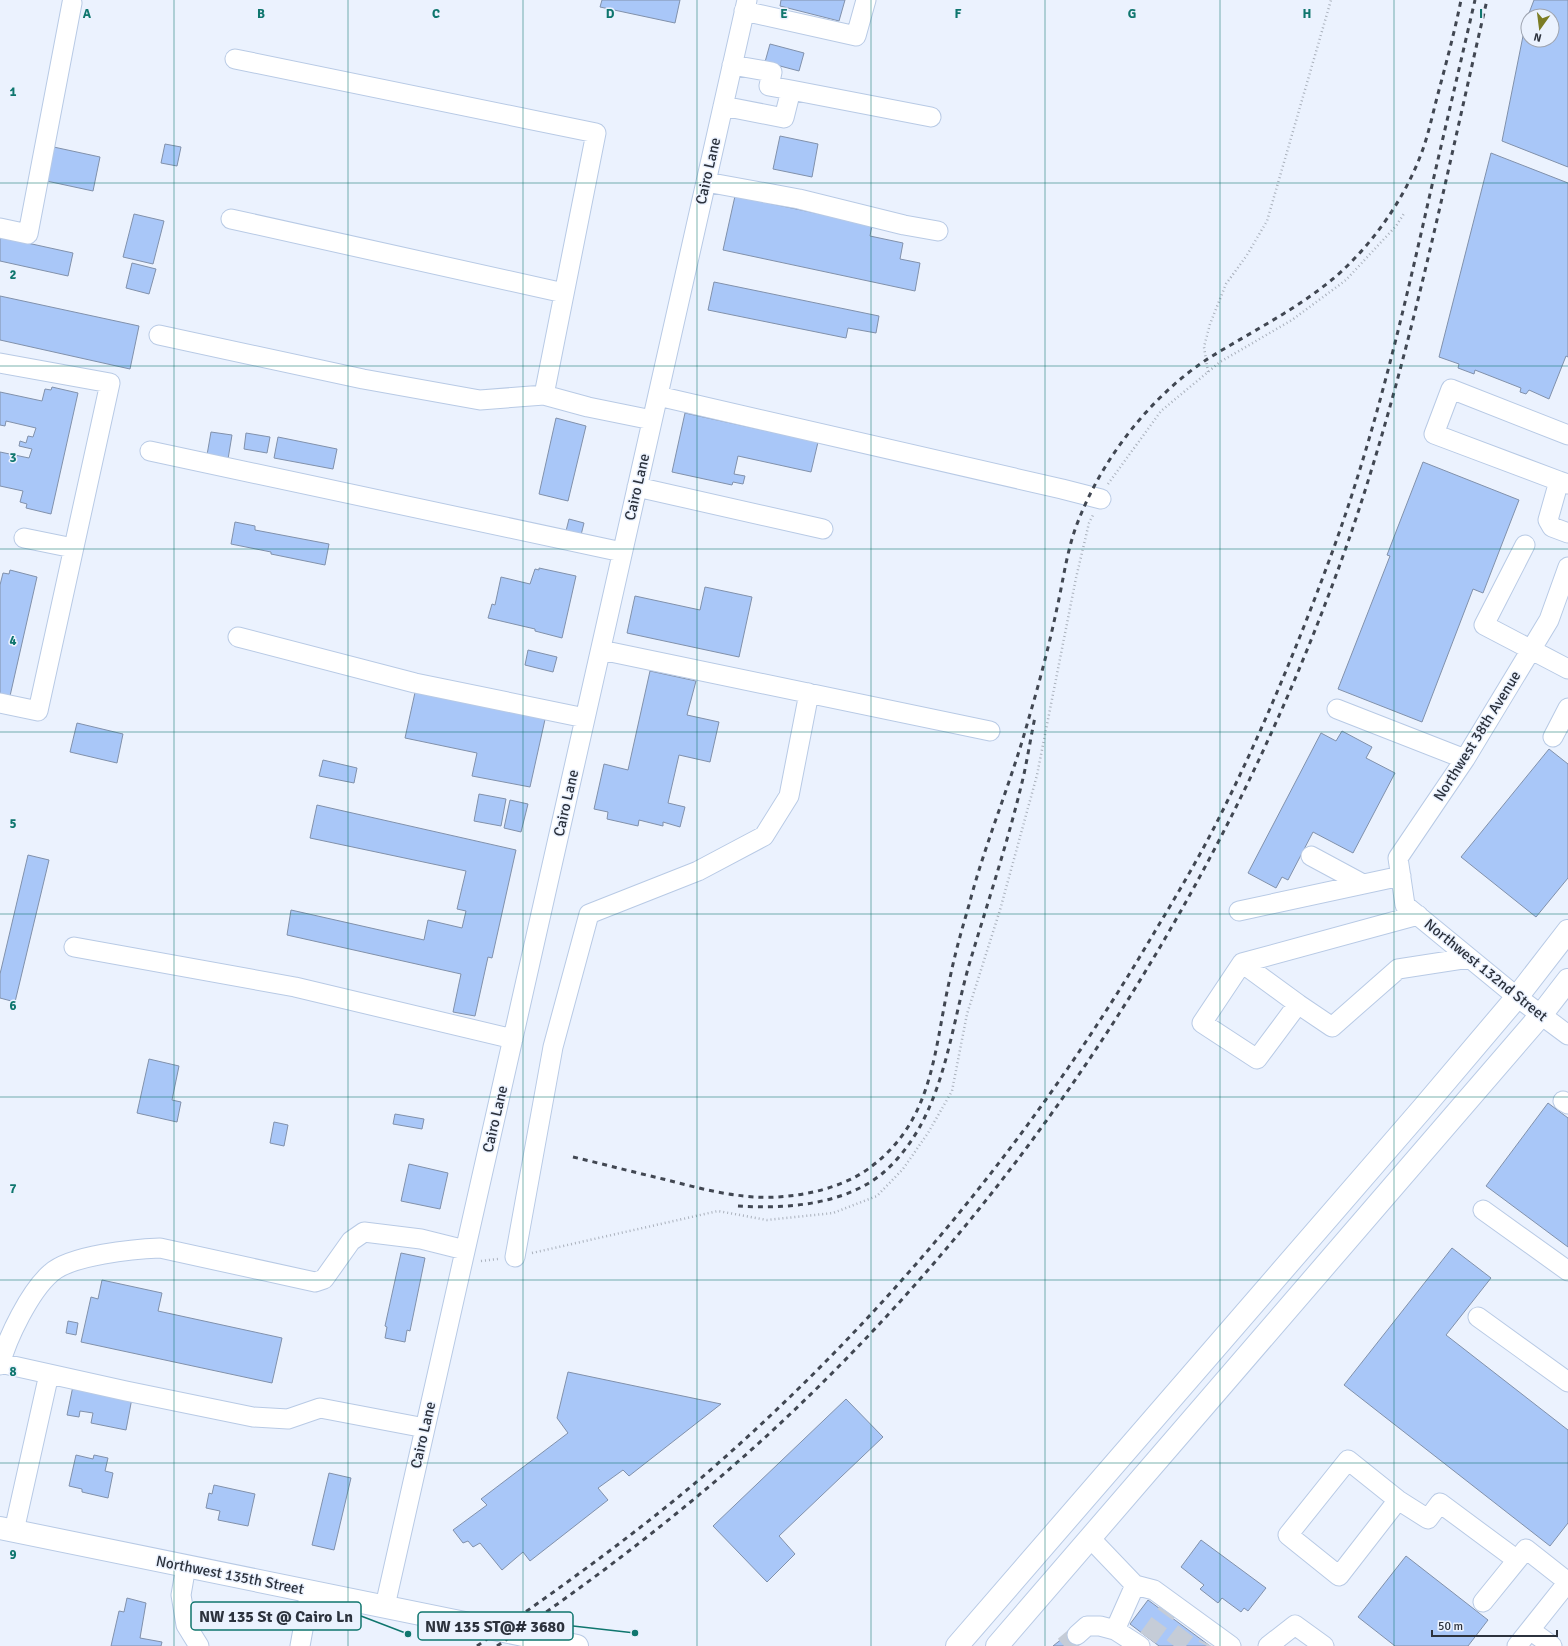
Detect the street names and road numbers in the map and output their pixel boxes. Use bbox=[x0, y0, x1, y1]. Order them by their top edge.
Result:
street label: Cairo Lane bbox=[692, 136, 724, 206]
street label: Cairo Lane bbox=[621, 452, 653, 522]
street label: Northwest 38th Avenue bbox=[1430, 668, 1524, 804]
street label: Cairo Lane bbox=[550, 768, 582, 838]
street label: Northwest 132nd Street bbox=[1421, 915, 1551, 1025]
street label: Cairo Lane bbox=[479, 1084, 511, 1154]
street label: Cairo Lane bbox=[407, 1400, 439, 1470]
street label: Northwest 135th Street bbox=[154, 1552, 306, 1598]

